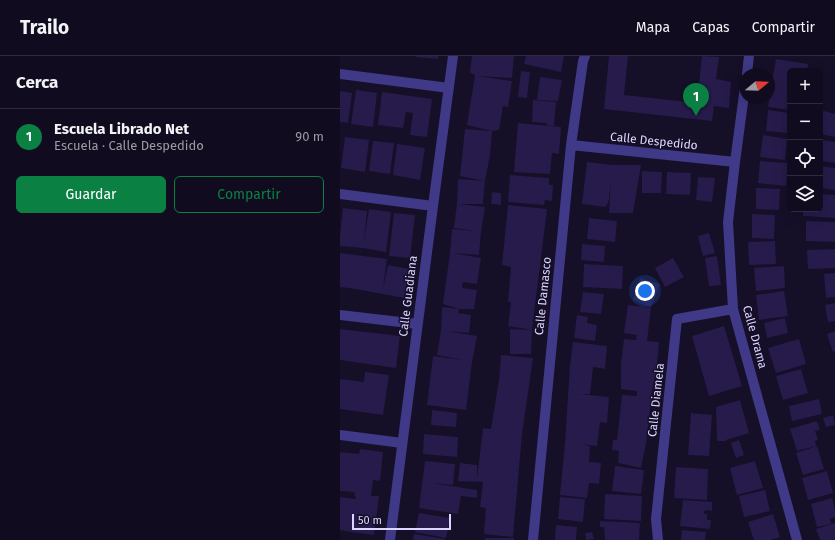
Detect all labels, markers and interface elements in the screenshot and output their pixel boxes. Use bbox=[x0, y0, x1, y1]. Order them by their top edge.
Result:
text: Trailo bbox=[20, 16, 69, 39]
text: Mapa bbox=[636, 19, 670, 36]
text: Capas bbox=[692, 19, 730, 36]
text: Compartir bbox=[752, 19, 815, 36]
north arrow bbox=[739, 68, 775, 104]
map controls bbox=[787, 68, 823, 212]
button: + bbox=[787, 68, 823, 104]
text: Cerca bbox=[16, 72, 58, 93]
pin: 1 bbox=[683, 83, 709, 116]
button: − bbox=[787, 104, 823, 140]
text: Escuela Librado Net bbox=[54, 120, 189, 138]
text: 1 bbox=[26, 129, 32, 144]
text: 90 m bbox=[295, 129, 324, 144]
street label: Calle Despedido bbox=[610, 129, 698, 153]
text: Escuela · Calle Despedido bbox=[54, 138, 204, 153]
button: locate bbox=[787, 140, 823, 176]
button: Guardar bbox=[16, 176, 166, 213]
button: Compartir bbox=[174, 176, 324, 213]
button: layers bbox=[787, 176, 823, 212]
street label: Calle Guadiana bbox=[396, 255, 420, 337]
street label: Calle Damasco bbox=[532, 256, 554, 336]
your location bbox=[635, 281, 655, 301]
street label: Calle Drama bbox=[740, 304, 770, 370]
street label: Calle Diamela bbox=[645, 362, 667, 438]
scale bar bbox=[352, 512, 451, 531]
text: 50 m bbox=[358, 514, 382, 527]

